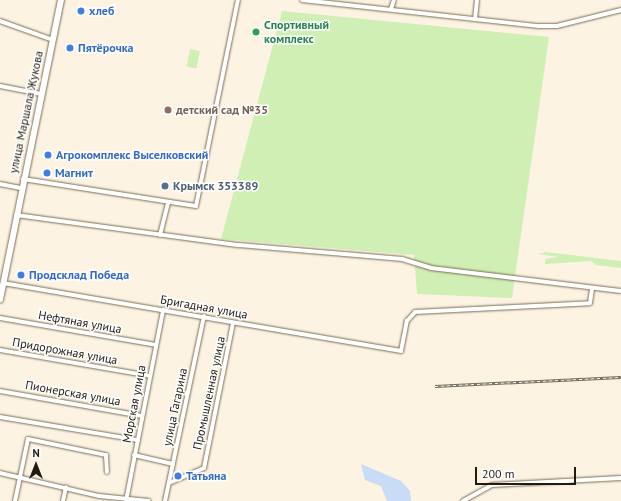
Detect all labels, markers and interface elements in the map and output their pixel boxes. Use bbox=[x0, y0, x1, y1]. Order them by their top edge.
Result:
place label: хлеб bbox=[89, 4, 114, 18]
marker: хлеб bbox=[76, 6, 86, 16]
place label: Спортивный комплекс bbox=[264, 18, 329, 46]
marker: Спортивный комплекс bbox=[251, 27, 261, 37]
place label: Пятёрочка bbox=[78, 41, 134, 55]
marker: Пятёрочка bbox=[65, 43, 75, 53]
street label: улица Маршала Жукова bbox=[6, 49, 46, 175]
place label: детский сад №35 bbox=[176, 103, 268, 117]
marker: детский сад №35 bbox=[163, 105, 173, 115]
place label: Агрокомплекс Выселковский bbox=[56, 148, 208, 162]
marker: Агрокомплекс Выселковский bbox=[43, 150, 53, 160]
place label: Магнит bbox=[55, 166, 93, 180]
marker: Магнит bbox=[42, 168, 52, 178]
place label: Крымск 353389 bbox=[173, 179, 258, 193]
marker: Крымск 353389 bbox=[160, 181, 170, 191]
place label: Продсклад Победа bbox=[29, 268, 129, 282]
marker: Продсклад Победа bbox=[16, 270, 26, 280]
street label: Бригадная улица bbox=[159, 292, 249, 322]
street label: Нефтяная улица bbox=[37, 308, 123, 336]
street label: Придорожная улица bbox=[11, 335, 119, 367]
street label: Промышленная улица bbox=[190, 335, 228, 451]
street label: Морская улица bbox=[119, 364, 149, 444]
street label: улица Гагарина bbox=[160, 367, 190, 447]
street label: Пионерская улица bbox=[24, 378, 122, 408]
north arrow bbox=[16, 445, 56, 485]
text: N bbox=[32, 446, 40, 460]
scale bar bbox=[477, 459, 578, 485]
text: 200 m bbox=[482, 466, 515, 481]
place label: Татьяна bbox=[186, 469, 226, 483]
marker: Татьяна bbox=[173, 471, 183, 481]

